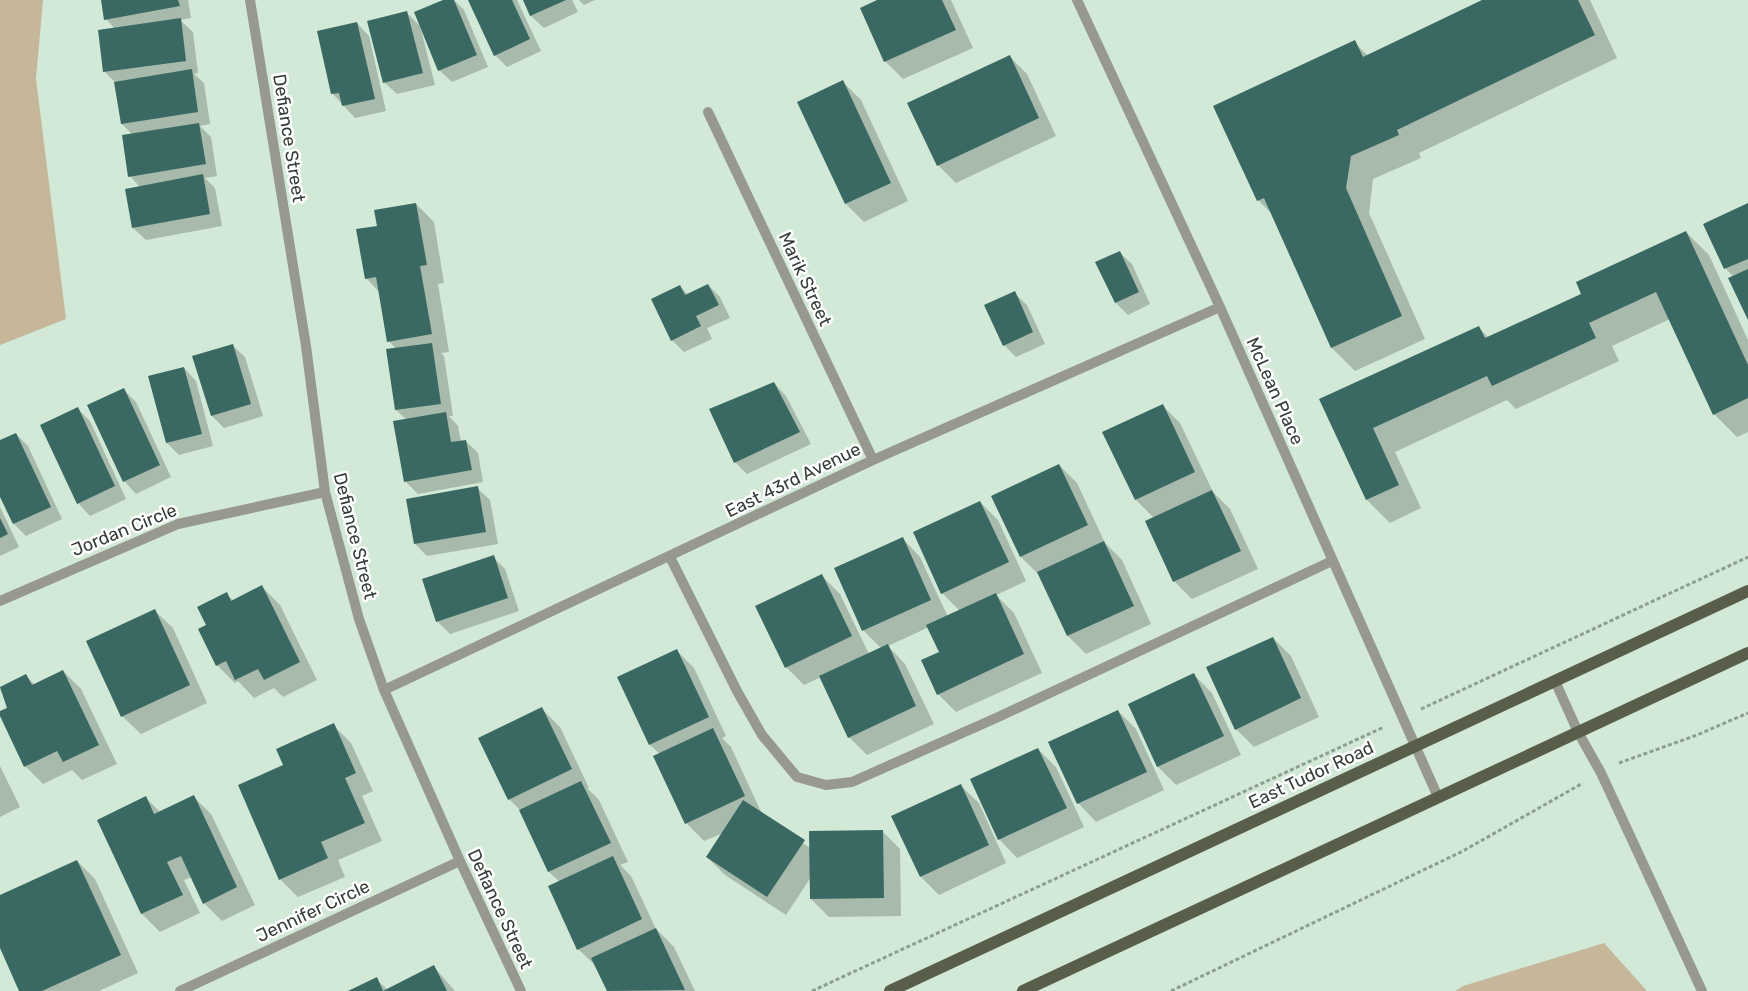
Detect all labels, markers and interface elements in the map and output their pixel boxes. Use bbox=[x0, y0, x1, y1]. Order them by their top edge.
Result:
street label: Defiance Street bbox=[268, 72, 310, 204]
street label: Marik Street bbox=[774, 229, 836, 329]
street label: McLean Place bbox=[1241, 334, 1309, 448]
street label: East 43rd Avenue bbox=[722, 438, 864, 522]
street label: Defiance Street bbox=[329, 470, 381, 602]
street label: Jordan Circle bbox=[68, 499, 180, 561]
street label: East Tudor Road bbox=[1245, 736, 1377, 814]
street label: Defiance Street bbox=[463, 846, 537, 972]
street label: Jennifer Circle bbox=[253, 875, 373, 947]

